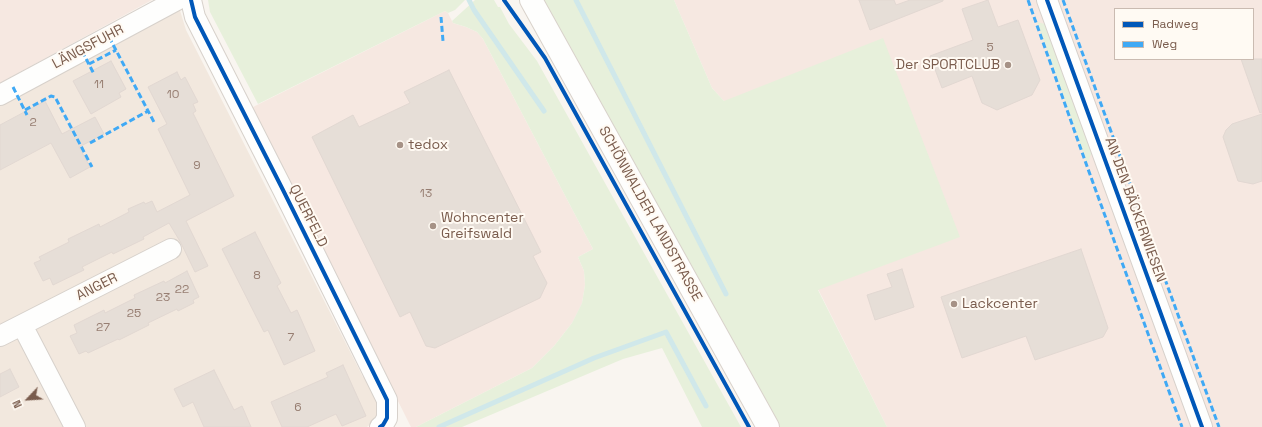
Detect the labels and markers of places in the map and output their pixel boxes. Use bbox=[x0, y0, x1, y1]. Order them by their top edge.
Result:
place label: Der SPORTCLUB bbox=[896, 57, 1000, 73]
marker: Der SPORTCLUB bbox=[1003, 60, 1013, 70]
place label: tedox bbox=[408, 137, 448, 153]
marker: tedox bbox=[395, 140, 405, 150]
place label: Wohncenter Greifswald bbox=[441, 210, 524, 242]
marker: Wohncenter Greifswald bbox=[428, 221, 438, 231]
place label: Lackcenter bbox=[962, 296, 1038, 312]
marker: Lackcenter bbox=[949, 299, 959, 309]

